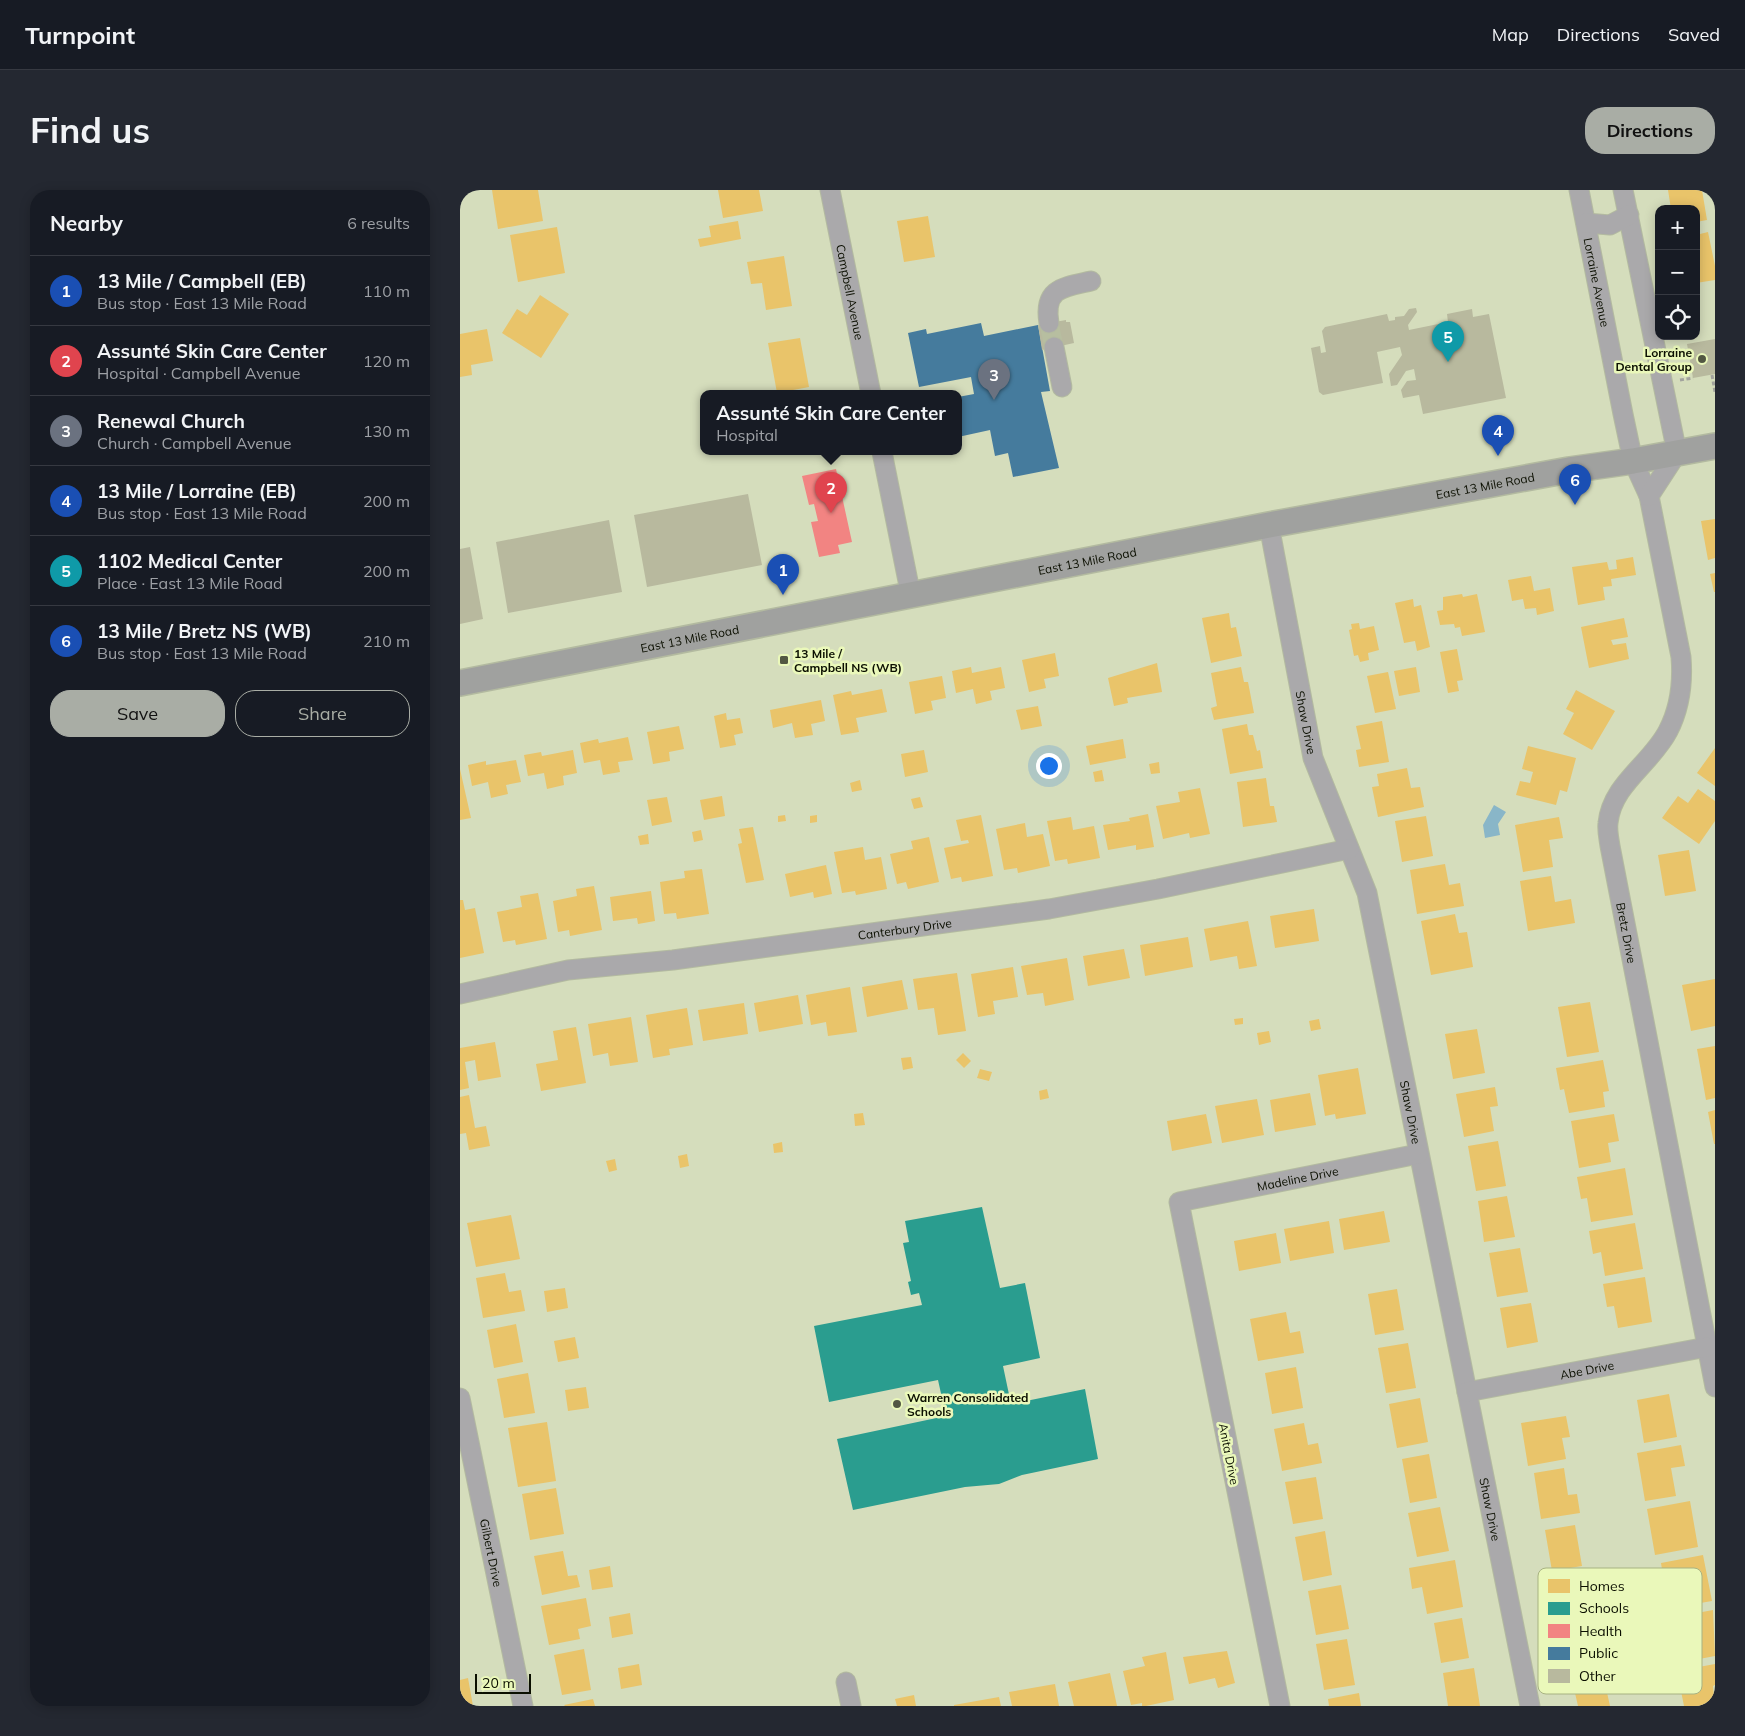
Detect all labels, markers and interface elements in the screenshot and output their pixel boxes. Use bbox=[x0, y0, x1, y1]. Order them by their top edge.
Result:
text: Turnpoint bbox=[25, 20, 135, 50]
text: Map bbox=[1492, 23, 1529, 46]
text: Directions bbox=[1557, 23, 1640, 46]
text: Saved bbox=[1668, 23, 1720, 46]
button: Directions bbox=[1585, 107, 1715, 154]
text: Find us bbox=[30, 108, 150, 152]
map controls bbox=[1655, 205, 1700, 340]
button: + bbox=[1655, 205, 1700, 250]
text: Nearby bbox=[50, 210, 123, 236]
text: 6 results bbox=[347, 213, 410, 233]
street label: Lorraine Avenue bbox=[1581, 236, 1613, 328]
street label: Campbell Avenue bbox=[834, 243, 867, 341]
button: − bbox=[1655, 250, 1700, 295]
text: 13 Mile / Campbell (EB) bbox=[97, 269, 307, 293]
text: 1 bbox=[61, 281, 71, 301]
text: 110 m bbox=[363, 281, 410, 301]
text: Bus stop · East 13 Mile Road bbox=[97, 293, 307, 313]
button: locate bbox=[1655, 295, 1700, 340]
pin: 5 bbox=[1432, 321, 1464, 362]
text: Assunté Skin Care Center bbox=[97, 339, 327, 363]
place label: Lorraine Dental Group bbox=[1615, 345, 1692, 374]
text: 2 bbox=[61, 351, 71, 371]
text: 120 m bbox=[363, 351, 410, 371]
marker: Lorraine Dental Group bbox=[1696, 353, 1708, 365]
pin: 3 bbox=[978, 359, 1010, 400]
text: Hospital · Campbell Avenue bbox=[97, 363, 301, 383]
popup bbox=[700, 390, 962, 455]
text: Assunté Skin Care Center bbox=[716, 401, 946, 425]
text: Renewal Church bbox=[97, 409, 245, 433]
pin: 4 bbox=[1482, 415, 1514, 456]
text: 3 bbox=[61, 421, 71, 441]
text: 130 m bbox=[363, 421, 410, 441]
text: Hospital bbox=[716, 425, 778, 445]
text: Church · Campbell Avenue bbox=[97, 433, 291, 453]
pin: 6 bbox=[1559, 464, 1591, 505]
street label: East 13 Mile Road bbox=[1435, 469, 1536, 502]
pin: 2 bbox=[815, 472, 847, 513]
text: 13 Mile / Lorraine (EB) bbox=[97, 479, 297, 503]
text: 4 bbox=[61, 491, 71, 511]
text: 200 m bbox=[363, 491, 410, 511]
text: Bus stop · East 13 Mile Road bbox=[97, 503, 307, 523]
street label: East 13 Mile Road bbox=[1037, 544, 1138, 577]
text: 1102 Medical Center bbox=[97, 549, 282, 573]
pin: 1 bbox=[767, 554, 799, 595]
text: 5 bbox=[61, 561, 71, 581]
text: 200 m bbox=[363, 561, 410, 581]
text: Place · East 13 Mile Road bbox=[97, 573, 283, 593]
text: 13 Mile / Bretz NS (WB) bbox=[97, 619, 312, 643]
street label: East 13 Mile Road bbox=[639, 621, 740, 655]
text: 6 bbox=[61, 631, 71, 651]
text: 210 m bbox=[363, 631, 410, 651]
text: Bus stop · East 13 Mile Road bbox=[97, 643, 307, 663]
place label: 13 Mile / Campbell NS (WB) bbox=[794, 646, 902, 675]
marker: 13 Mile / Campbell NS (WB) bbox=[778, 654, 790, 666]
button: Save bbox=[50, 690, 225, 737]
button: Share bbox=[235, 690, 410, 737]
street label: Shaw Drive bbox=[1293, 690, 1320, 755]
your location bbox=[1036, 753, 1062, 779]
street label: Bretz Drive bbox=[1614, 901, 1640, 964]
street label: Canterbury Drive bbox=[857, 915, 953, 942]
street label: Shaw Drive bbox=[1397, 1079, 1425, 1145]
street label: Madeline Drive bbox=[1256, 1163, 1340, 1194]
street label: Abe Drive bbox=[1559, 1357, 1615, 1382]
place label: Warren Consolidated Schools bbox=[907, 1390, 1029, 1419]
marker: Warren Consolidated Schools bbox=[891, 1398, 903, 1410]
street label: Anita Drive bbox=[1216, 1422, 1242, 1486]
street label: Shaw Drive bbox=[1477, 1476, 1504, 1542]
street label: Gilbert Drive bbox=[477, 1517, 506, 1588]
legend bbox=[1538, 1568, 1702, 1694]
text: Homes bbox=[1579, 1577, 1625, 1595]
text: Schools bbox=[1579, 1599, 1629, 1617]
text: Health bbox=[1579, 1622, 1622, 1640]
text: Public bbox=[1579, 1644, 1618, 1662]
text: Other bbox=[1579, 1667, 1617, 1685]
scale bar bbox=[475, 1671, 531, 1694]
text: 20 m bbox=[482, 1674, 515, 1692]

